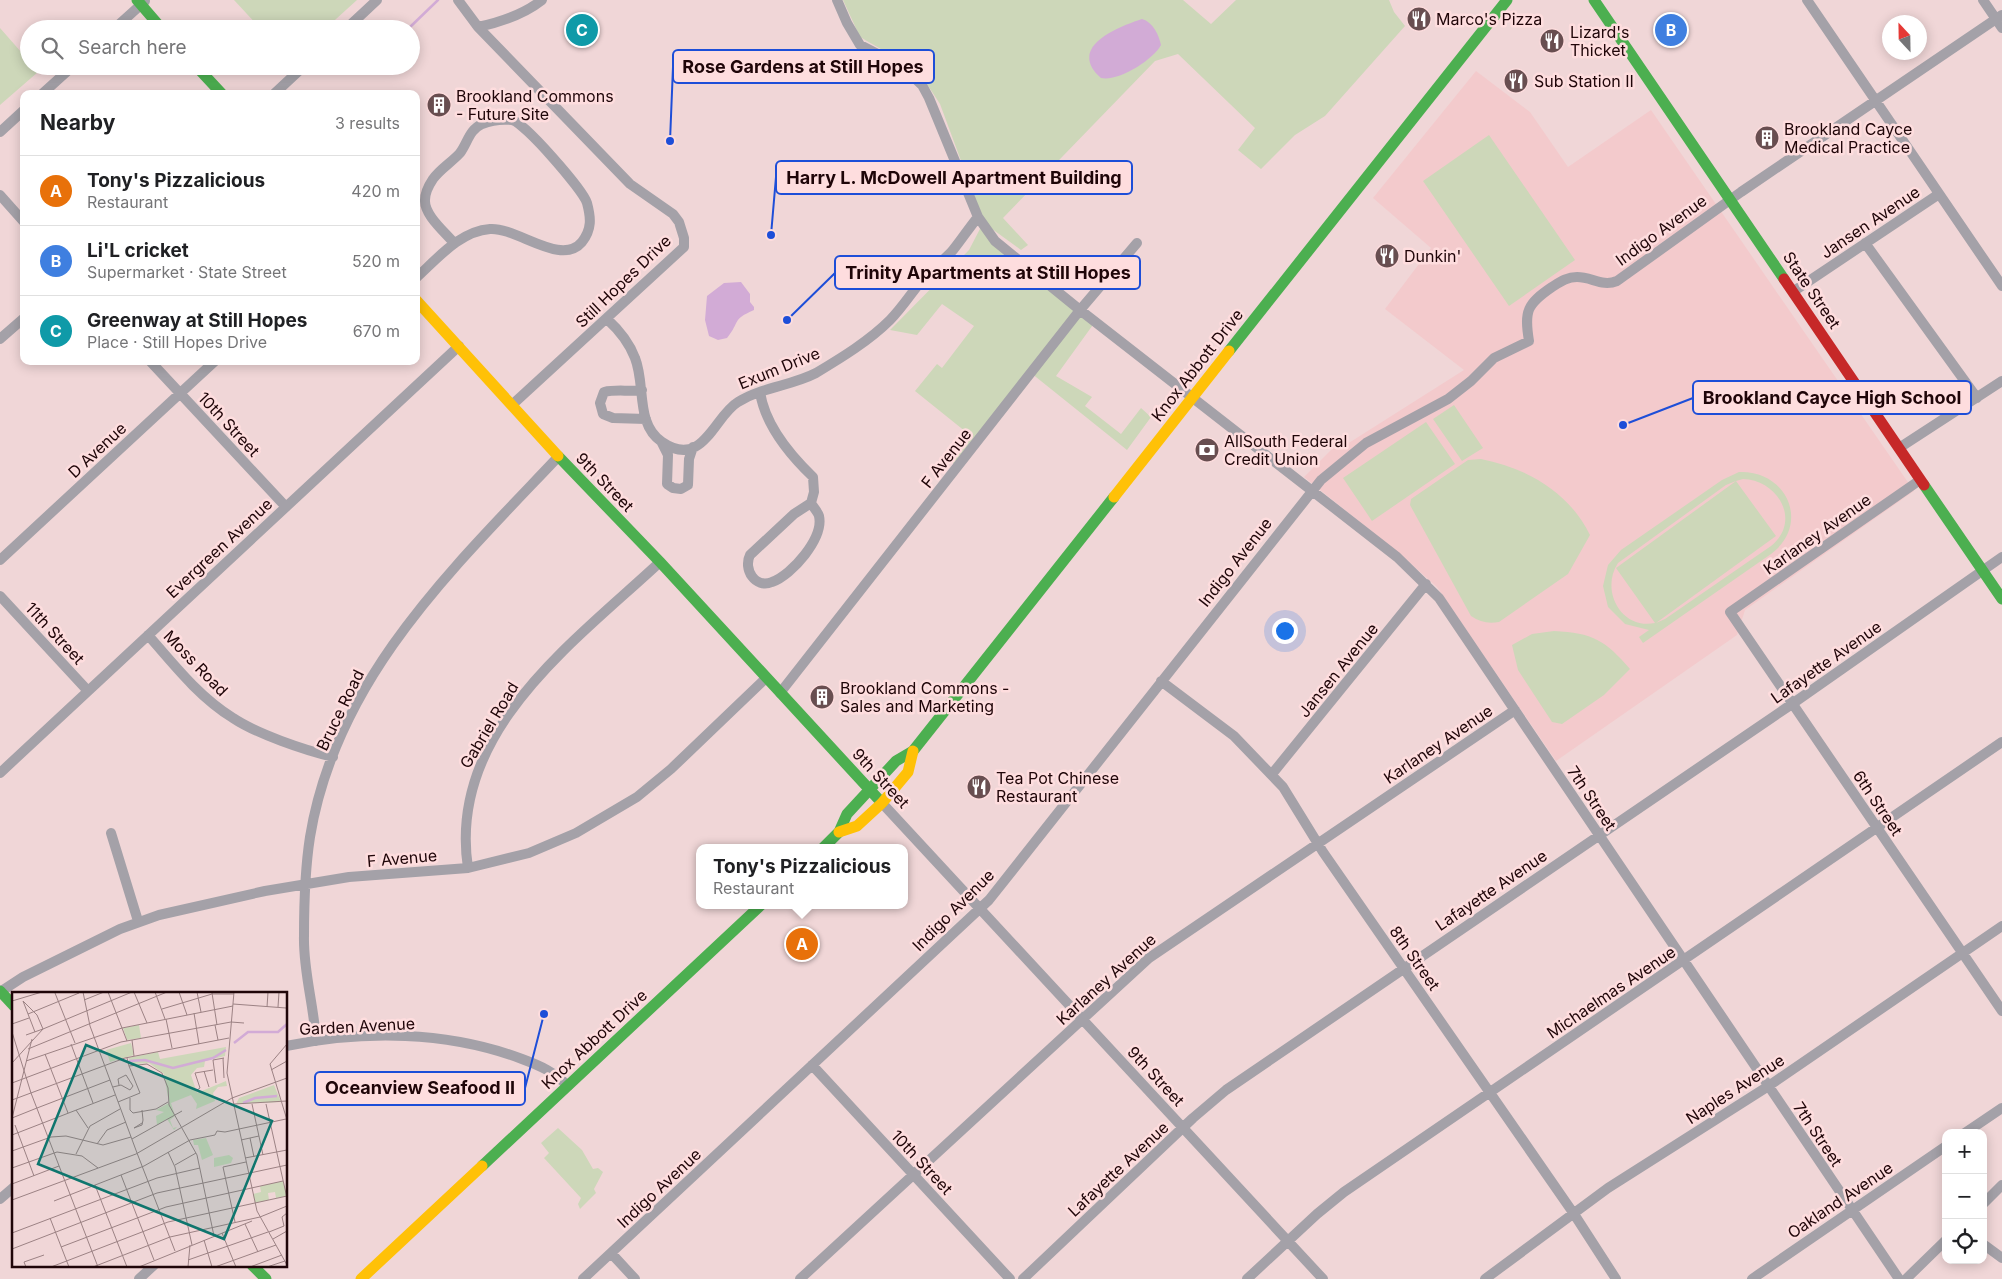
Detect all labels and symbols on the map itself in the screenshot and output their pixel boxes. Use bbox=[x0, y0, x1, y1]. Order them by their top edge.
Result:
restaurant icon: Marco's Pizza bbox=[1406, 6, 1432, 32]
place label: Marco's Pizza bbox=[1436, 9, 1542, 29]
pin: C bbox=[566, 11, 598, 49]
pin: B bbox=[1655, 11, 1687, 49]
north arrow bbox=[1882, 15, 1927, 60]
place label: Lizard's Thicket bbox=[1570, 22, 1630, 60]
restaurant icon: Lizard's Thicket bbox=[1539, 28, 1565, 54]
callout: Rose Gardens at Still Hopes bbox=[673, 50, 934, 83]
text: Rose Gardens at Still Hopes bbox=[682, 56, 924, 77]
restaurant icon: Sub Station II bbox=[1503, 68, 1529, 94]
place label: Sub Station II bbox=[1534, 71, 1634, 91]
place label: Brookland Commons - Future Site bbox=[456, 86, 614, 124]
building icon: Brookland Commons - Future Site bbox=[426, 92, 452, 118]
place label: Brookland Cayce Medical Practice bbox=[1784, 119, 1912, 157]
building icon: Brookland Cayce Medical Practice bbox=[1754, 125, 1780, 151]
callout: Harry L. McDowell Apartment Building bbox=[776, 161, 1132, 194]
text: Harry L. McDowell Apartment Building bbox=[786, 167, 1122, 188]
street label: Jansen Avenue bbox=[1817, 181, 1923, 263]
street label: Indigo Avenue bbox=[1612, 190, 1710, 270]
street label: Still Hopes Drive bbox=[571, 230, 675, 332]
restaurant icon: Dunkin' bbox=[1374, 243, 1400, 269]
place label: Dunkin' bbox=[1404, 246, 1461, 266]
street label: State Street bbox=[1779, 248, 1845, 332]
callout: Trinity Apartments at Still Hopes bbox=[835, 256, 1140, 289]
text: Trinity Apartments at Still Hopes bbox=[845, 262, 1131, 283]
street label: Knox Abbott Drive bbox=[1147, 305, 1247, 425]
street label: Exum Drive bbox=[735, 343, 823, 393]
callout: Brookland Cayce High School bbox=[1693, 381, 1971, 414]
street label: 10th Street bbox=[194, 387, 264, 461]
text: Brookland Cayce High School bbox=[1703, 387, 1961, 408]
street label: D Avenue bbox=[64, 418, 130, 482]
street label: F Avenue bbox=[917, 424, 975, 492]
place label: AllSouth Federal Credit Union bbox=[1224, 431, 1347, 469]
bank icon: AllSouth Federal Credit Union bbox=[1194, 437, 1220, 463]
street label: 9th Street bbox=[572, 448, 638, 516]
street label: Karlaney Avenue bbox=[1759, 489, 1875, 579]
street label: Evergreen Avenue bbox=[162, 494, 276, 602]
street label: Indigo Avenue bbox=[1194, 513, 1276, 611]
street label: 11th Street bbox=[21, 598, 89, 668]
street label: Lafayette Avenue bbox=[1767, 616, 1885, 708]
your location bbox=[1272, 618, 1298, 644]
street label: Jansen Avenue bbox=[1294, 619, 1382, 721]
street label: Moss Road bbox=[160, 626, 232, 700]
street label: Bruce Road bbox=[312, 666, 368, 754]
street label: Gabriel Road bbox=[455, 678, 523, 772]
place label: Brookland Commons - Sales and Marketing bbox=[840, 678, 1009, 716]
building icon: Brookland Commons - Sales and Marketing bbox=[809, 684, 835, 710]
street label: Karlaney Avenue bbox=[1380, 700, 1496, 788]
street label: 9th Street bbox=[848, 744, 914, 812]
street label: 7th Street bbox=[1563, 762, 1621, 834]
street label: 6th Street bbox=[1849, 767, 1907, 839]
place label: Tea Pot Chinese Restaurant bbox=[996, 768, 1119, 806]
restaurant icon: Tea Pot Chinese Restaurant bbox=[966, 774, 992, 800]
street label: F Avenue bbox=[366, 845, 438, 871]
street label: Lafayette Avenue bbox=[1431, 845, 1551, 935]
street label: Indigo Avenue bbox=[908, 865, 998, 955]
street label: 8th Street bbox=[1386, 922, 1444, 994]
pin: A bbox=[786, 925, 818, 963]
street label: Karlaney Avenue bbox=[1052, 929, 1160, 1029]
street label: Michaelmas Avenue bbox=[1543, 941, 1679, 1043]
street label: Knox Abbott Drive bbox=[537, 985, 651, 1093]
inset map bbox=[12, 992, 288, 1266]
street label: Garden Avenue bbox=[299, 1013, 415, 1039]
street label: 9th Street bbox=[1123, 1042, 1189, 1110]
street label: Naples Avenue bbox=[1682, 1050, 1788, 1128]
callout: Oceanview Seafood II bbox=[315, 1072, 525, 1105]
text: Oceanview Seafood II bbox=[325, 1077, 515, 1098]
street label: 7th Street bbox=[1789, 1098, 1847, 1170]
street label: Lafayette Avenue bbox=[1063, 1117, 1173, 1221]
street label: 10th Street bbox=[887, 1125, 957, 1199]
street label: Indigo Avenue bbox=[613, 1144, 705, 1232]
street label: Oakland Avenue bbox=[1783, 1157, 1897, 1243]

